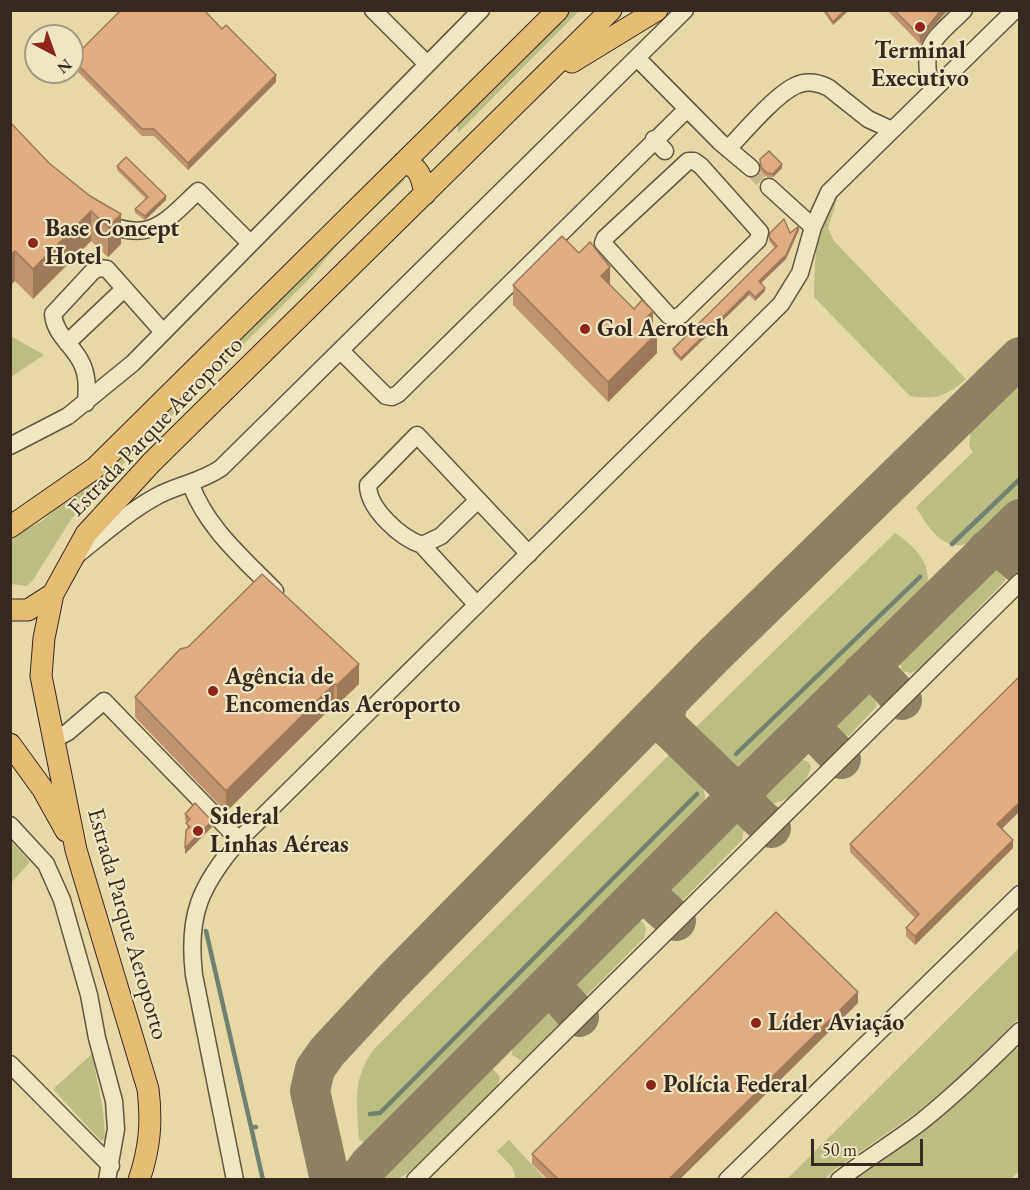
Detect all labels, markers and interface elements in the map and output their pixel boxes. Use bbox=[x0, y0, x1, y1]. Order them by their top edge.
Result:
marker: Terminal Executivo bbox=[913, 20, 927, 34]
north arrow bbox=[24, 24, 84, 84]
place label: Terminal Executivo bbox=[871, 37, 969, 93]
text: N bbox=[53, 54, 77, 79]
place label: Base Concept Hotel bbox=[45, 215, 179, 271]
marker: Base Concept Hotel bbox=[26, 236, 40, 250]
place label: Gol Aerotech bbox=[597, 315, 729, 343]
marker: Gol Aerotech bbox=[578, 322, 592, 336]
street label: Estrada Parque Aeroporto bbox=[62, 331, 250, 523]
place label: Agência de Encomendas Aeroporto bbox=[225, 663, 460, 719]
marker: Agência de Encomendas Aeroporto bbox=[206, 684, 220, 698]
place label: Sideral Linhas Aéreas bbox=[210, 803, 349, 859]
street label: Estrada Parque Aeroporto bbox=[80, 805, 174, 1043]
marker: Sideral Linhas Aéreas bbox=[191, 824, 205, 838]
place label: Líder Aviação bbox=[768, 1009, 904, 1037]
marker: Líder Aviação bbox=[749, 1016, 763, 1030]
place label: Polícia Federal bbox=[663, 1071, 808, 1099]
marker: Polícia Federal bbox=[644, 1078, 658, 1092]
scale bar bbox=[814, 1127, 926, 1165]
text: 50 m bbox=[822, 1138, 857, 1161]

